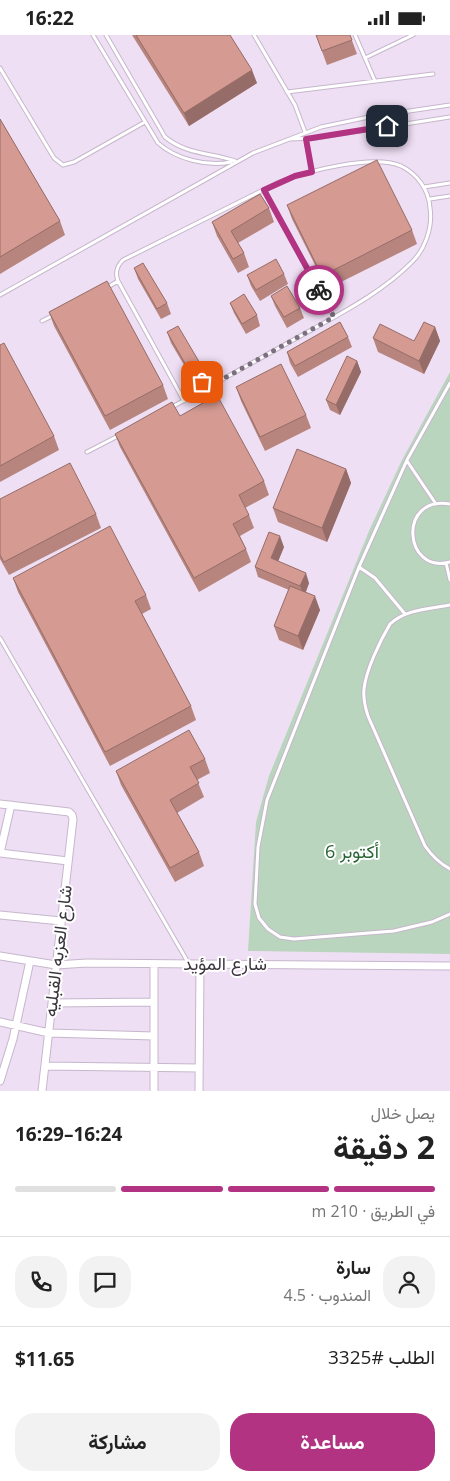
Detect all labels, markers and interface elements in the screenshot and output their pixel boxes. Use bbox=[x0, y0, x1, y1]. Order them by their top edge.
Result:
text: 16:22 bbox=[25, 5, 74, 31]
pin bbox=[366, 105, 408, 147]
icon: home bbox=[373, 112, 401, 140]
courier bbox=[294, 265, 344, 315]
icon: bike bbox=[305, 276, 333, 304]
pin bbox=[181, 361, 223, 403]
icon: bag bbox=[188, 368, 216, 396]
park label: 6 أكتوبر bbox=[325, 839, 379, 863]
street label: شارع العزبه القبليه bbox=[37, 884, 78, 1018]
street label: شارع المؤيد bbox=[183, 951, 267, 976]
text: يصل خلال bbox=[371, 1102, 435, 1124]
text: 16:24–16:29 bbox=[15, 1121, 122, 1147]
text: 2 دقيقة bbox=[333, 1125, 435, 1168]
text: في الطريق · 210 m bbox=[312, 1200, 435, 1222]
text: سارة bbox=[336, 1254, 371, 1280]
button: phone bbox=[15, 1256, 67, 1308]
button: chat bbox=[79, 1256, 131, 1308]
button: person bbox=[383, 1256, 435, 1308]
text: المندوب · 4.5 bbox=[283, 1284, 371, 1306]
text: الطلب #3325 bbox=[328, 1344, 435, 1370]
text: $11.65 bbox=[15, 1346, 75, 1372]
button: مشاركة bbox=[15, 1413, 220, 1471]
button: مساعدة bbox=[230, 1413, 435, 1471]

